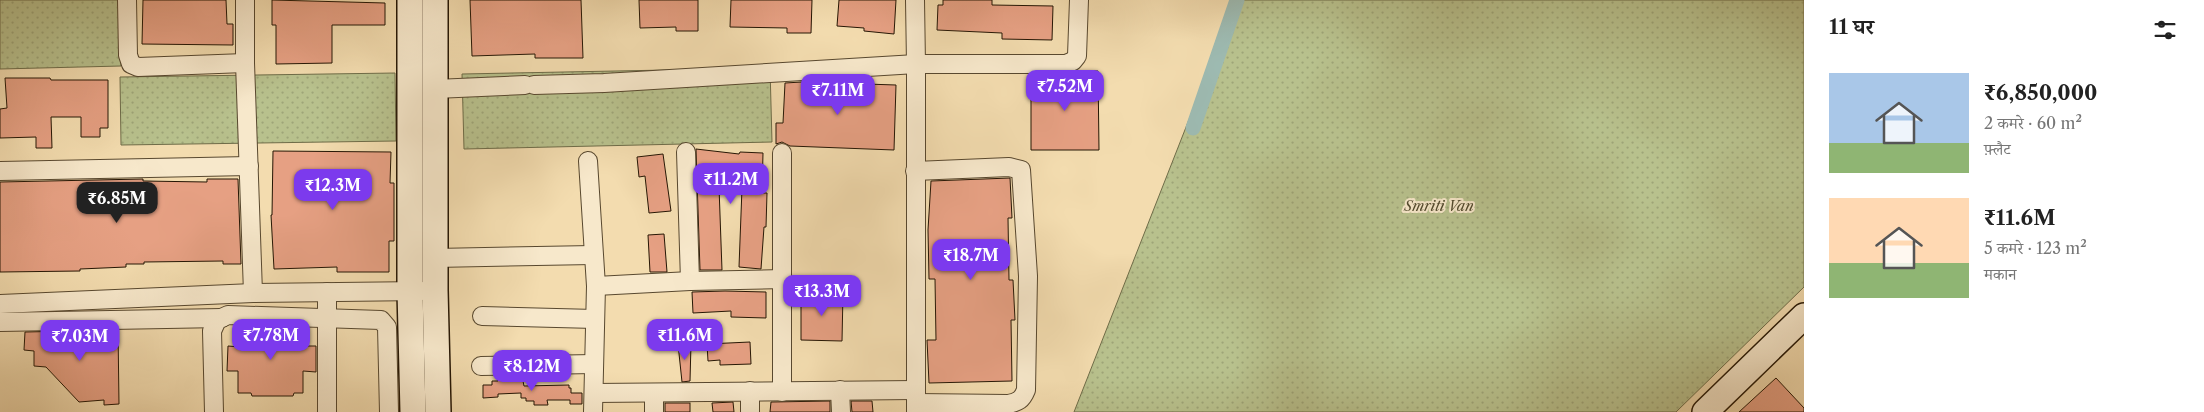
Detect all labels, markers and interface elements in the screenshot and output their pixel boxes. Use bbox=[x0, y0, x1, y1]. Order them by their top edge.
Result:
text: 11 घर bbox=[1829, 14, 1874, 39]
icon: filters bbox=[2151, 16, 2179, 44]
pin: ₹7.52M bbox=[1024, 70, 1106, 112]
pin: ₹7.11M bbox=[797, 74, 879, 116]
text: ₹7.52M bbox=[1037, 76, 1093, 96]
text: ₹7.11M bbox=[812, 80, 864, 100]
text: ₹6,850,000 bbox=[1984, 80, 2097, 105]
icon: home bbox=[1869, 93, 1929, 153]
text: 2 कमरे · 60 m² bbox=[1984, 113, 2082, 133]
text: फ़्लैट bbox=[1984, 139, 2011, 159]
pin: ₹11.2M bbox=[690, 162, 772, 205]
pin: ₹12.3M bbox=[292, 168, 374, 211]
text: ₹11.2M bbox=[704, 169, 758, 189]
text: ₹12.3M bbox=[305, 175, 361, 195]
pin: ₹6.85M bbox=[76, 182, 158, 224]
text: ₹6.85M bbox=[88, 188, 146, 208]
park label: Smriti Van bbox=[1403, 197, 1474, 215]
text: ₹11.6M bbox=[1984, 205, 2055, 230]
icon: home bbox=[1869, 218, 1929, 278]
pin: ₹18.7M bbox=[930, 238, 1012, 281]
text: 5 कमरे · 123 m² bbox=[1984, 238, 2087, 258]
text: ₹18.7M bbox=[943, 245, 999, 265]
text: मकान bbox=[1984, 264, 2016, 284]
pin: ₹13.3M bbox=[781, 274, 863, 317]
text: ₹13.3M bbox=[794, 281, 850, 301]
pin: ₹7.78M bbox=[230, 318, 312, 361]
pin: ₹11.6M bbox=[644, 318, 726, 361]
pin: ₹7.03M bbox=[39, 320, 121, 362]
text: ₹7.78M bbox=[243, 325, 299, 345]
text: ₹11.6M bbox=[658, 325, 712, 345]
text: ₹7.03M bbox=[52, 326, 108, 346]
pin: ₹8.12M bbox=[491, 350, 573, 392]
text: ₹8.12M bbox=[504, 356, 560, 376]

